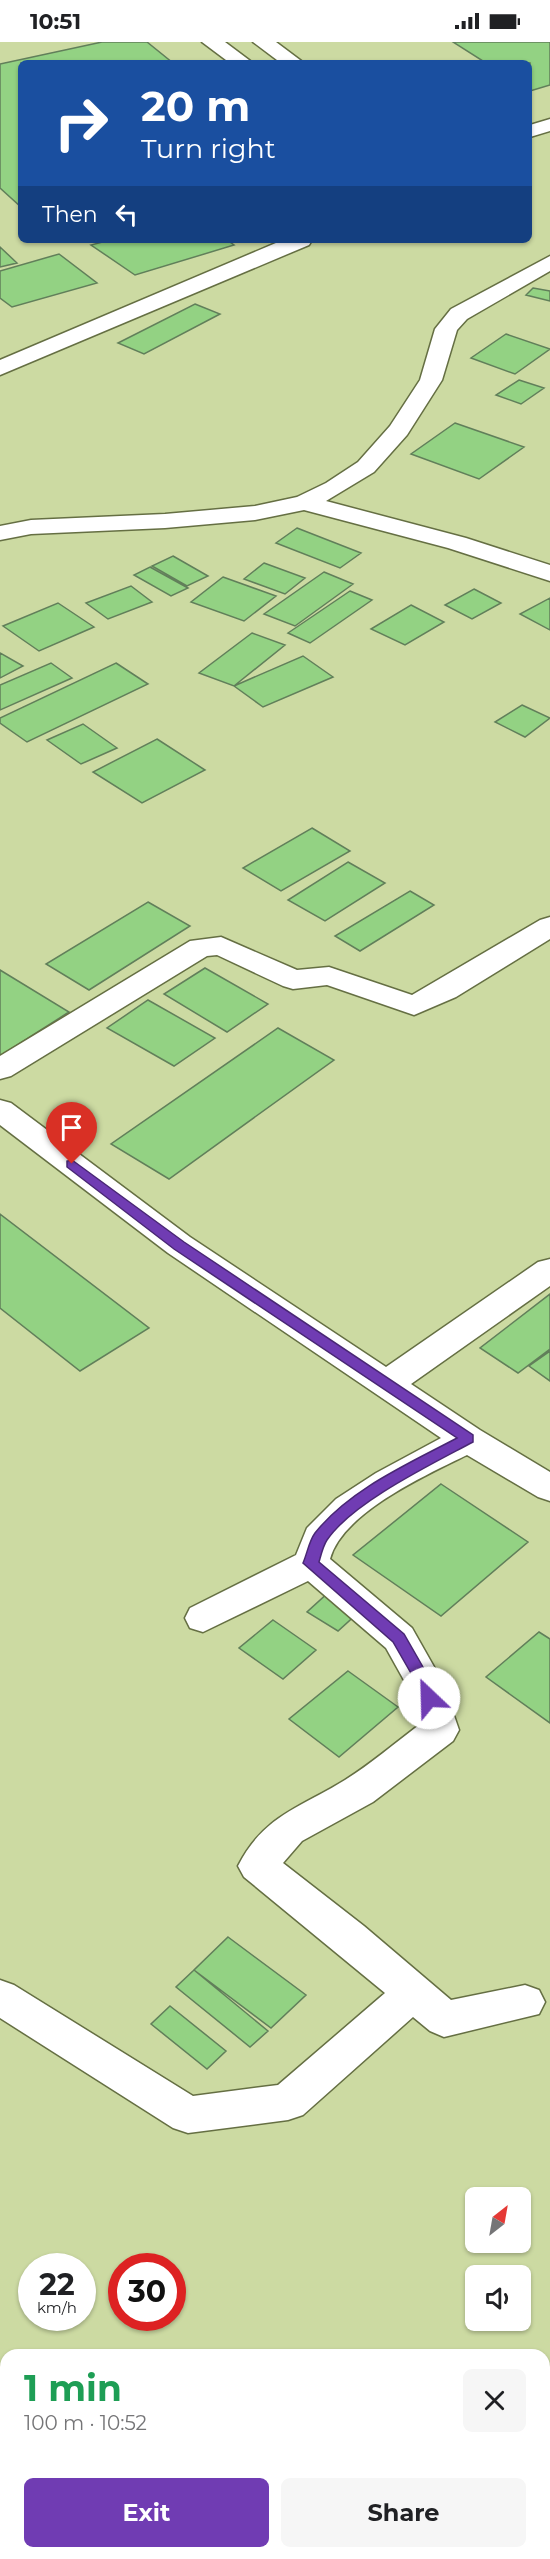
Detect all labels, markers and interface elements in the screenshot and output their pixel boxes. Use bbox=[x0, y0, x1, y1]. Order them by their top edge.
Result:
text: 10:51 bbox=[30, 8, 81, 35]
text: 20 m bbox=[141, 80, 250, 132]
icon: right bbox=[42, 84, 120, 162]
text: Turn right bbox=[141, 132, 276, 165]
icon: left bbox=[110, 198, 143, 231]
text: Then bbox=[42, 201, 98, 228]
pin bbox=[46, 1102, 97, 1164]
icon: arrive bbox=[55, 1111, 88, 1144]
position arrow bbox=[397, 1666, 461, 1730]
north arrow bbox=[465, 2187, 531, 2253]
map controls bbox=[465, 2187, 531, 2331]
speed limit sign: 30 bbox=[108, 2253, 186, 2331]
button: sound bbox=[465, 2265, 531, 2331]
text: 22 bbox=[39, 2266, 75, 2303]
text: km/h bbox=[37, 2298, 77, 2317]
text: 1 min bbox=[24, 2366, 122, 2410]
button: close bbox=[463, 2369, 526, 2432]
text: 100 m · 10:52 bbox=[24, 2411, 147, 2435]
button: Exit bbox=[24, 2478, 269, 2547]
button: Share bbox=[281, 2478, 526, 2547]

